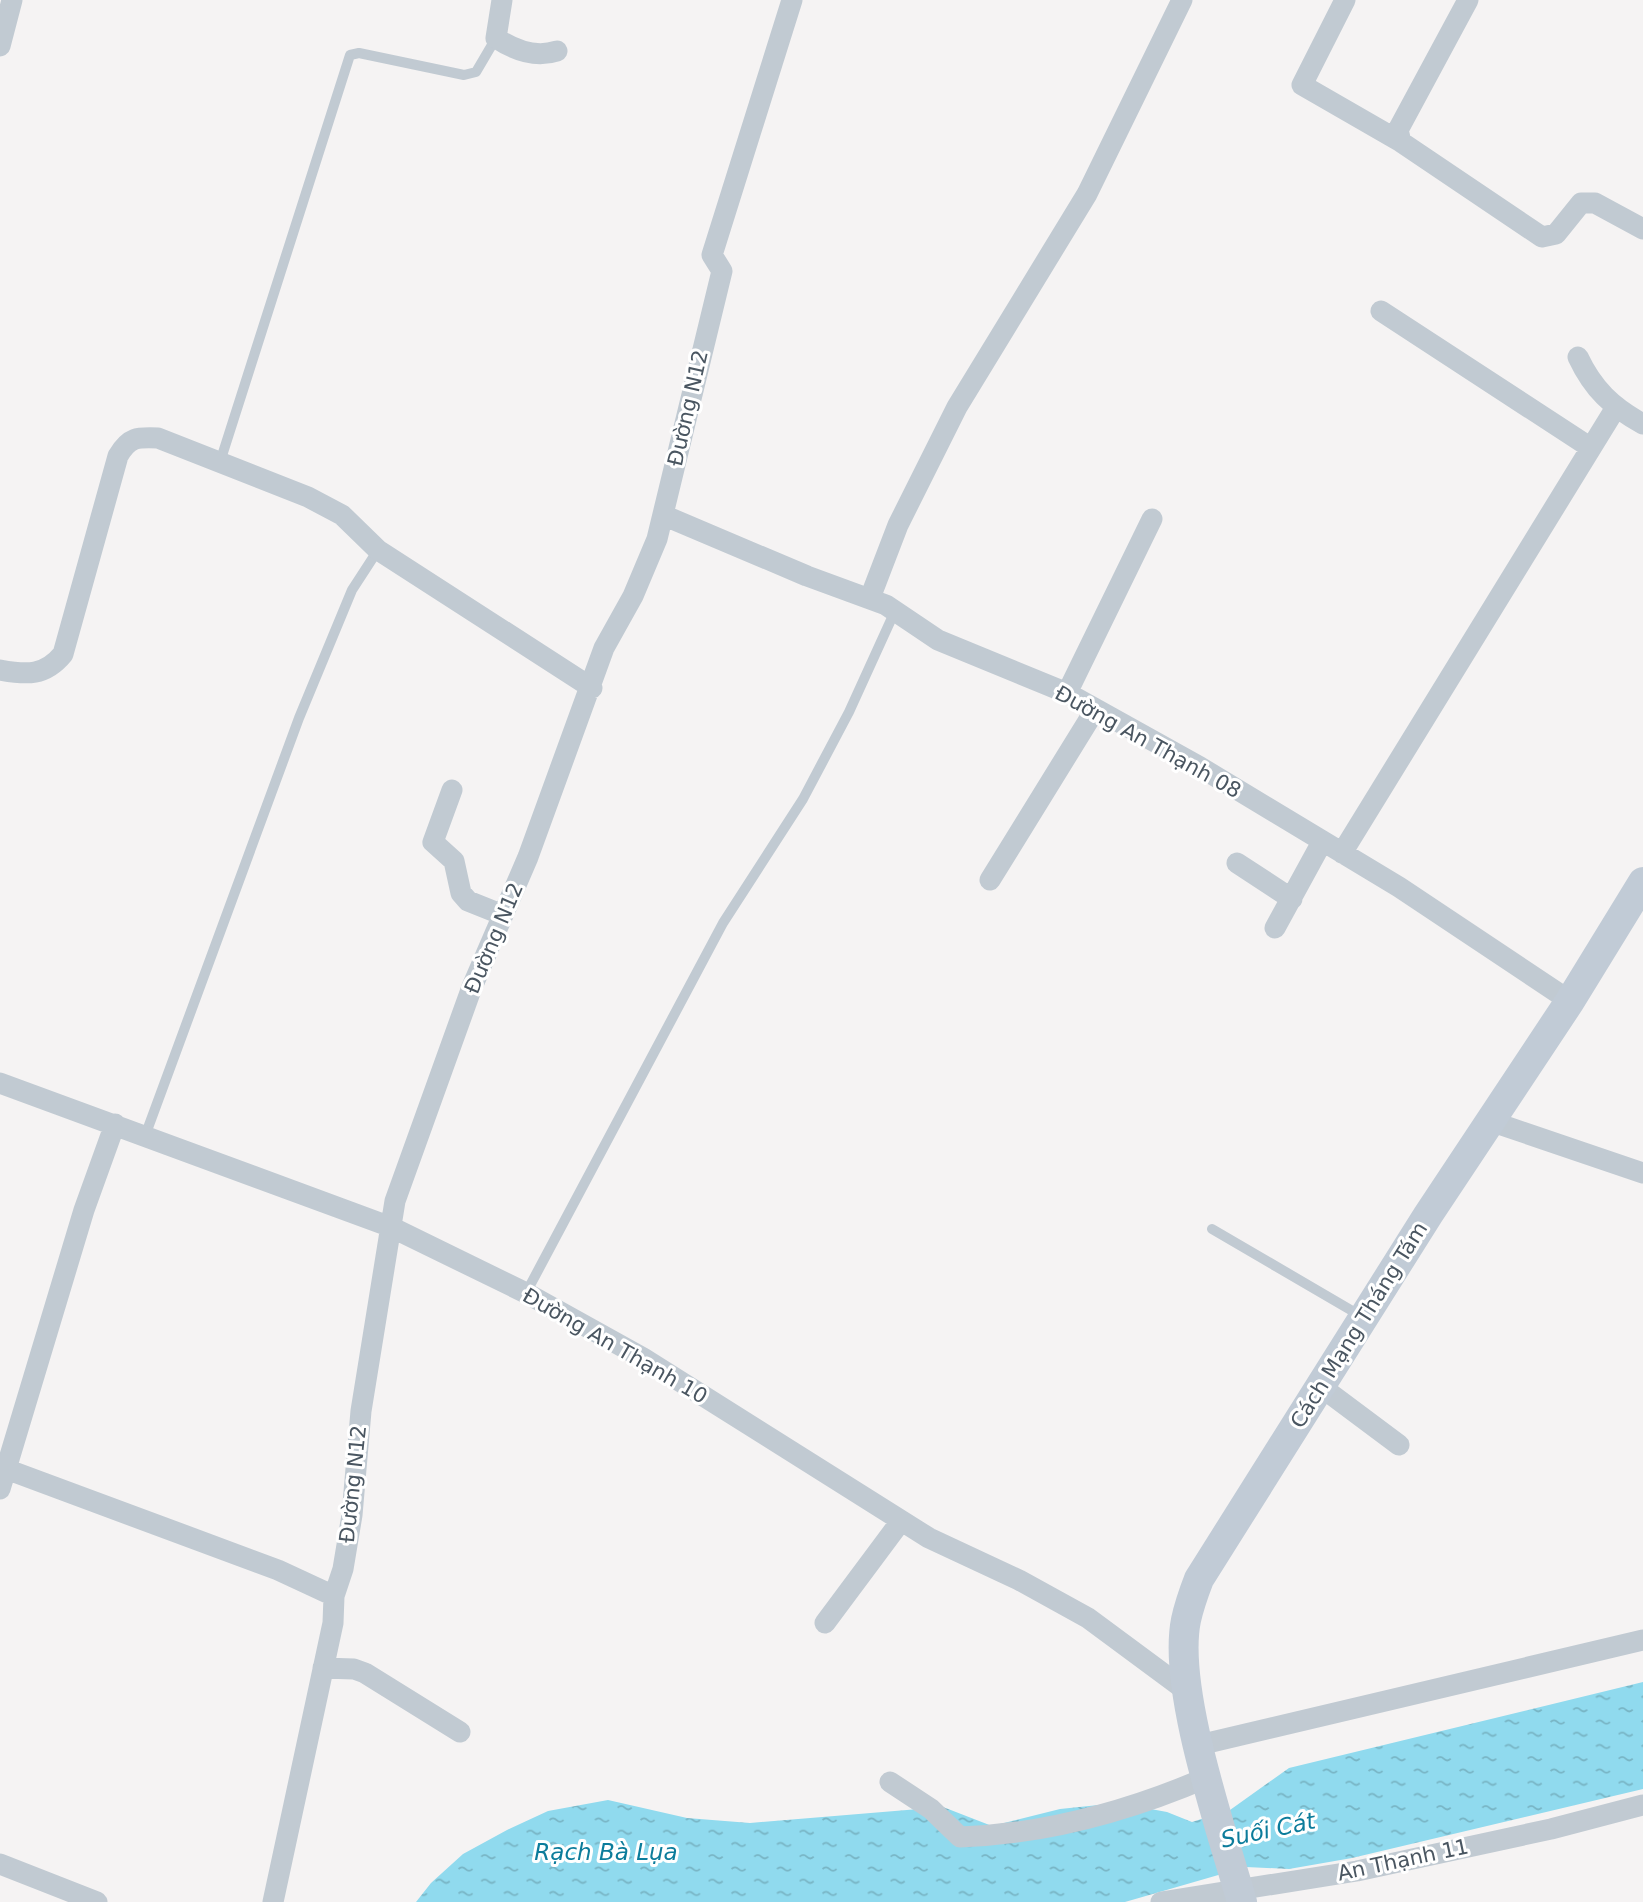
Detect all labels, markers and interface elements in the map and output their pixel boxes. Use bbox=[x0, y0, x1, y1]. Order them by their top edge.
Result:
street label: Đường N12 bbox=[663, 348, 713, 468]
street label: Đường An Thạnh 08 bbox=[1051, 681, 1245, 803]
street label: Đường N12 bbox=[460, 879, 528, 997]
street label: Cách Mạng Tháng Tám bbox=[1286, 1218, 1432, 1432]
street label: Đường An Thạnh 10 bbox=[518, 1283, 712, 1409]
street label: Đường N12 bbox=[335, 1424, 371, 1544]
water label: Suối Cát bbox=[1218, 1807, 1319, 1853]
street label: An Thạnh 11 bbox=[1335, 1834, 1471, 1886]
water label: Rạch Bà Lụa bbox=[534, 1839, 678, 1865]

